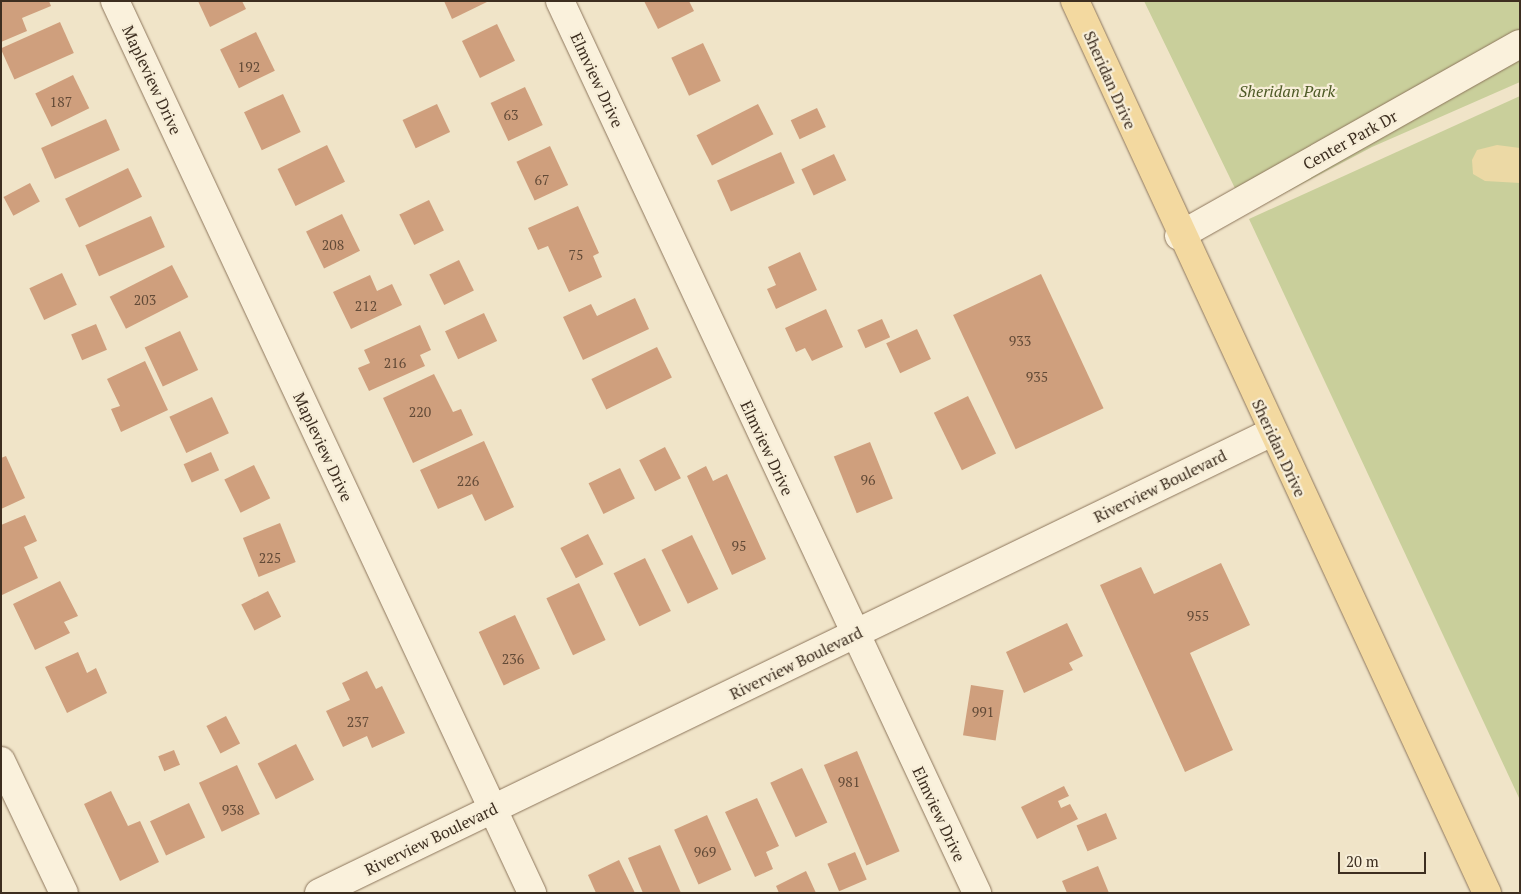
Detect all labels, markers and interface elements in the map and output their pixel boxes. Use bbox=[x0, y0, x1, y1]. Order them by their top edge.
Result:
street label: Mapleview Drive bbox=[118, 22, 186, 138]
street label: Sheridan Drive bbox=[1080, 28, 1140, 132]
street label: Elmview Drive bbox=[567, 29, 627, 131]
house number: 192 bbox=[238, 59, 260, 75]
park label: Sheridan Park bbox=[1239, 81, 1335, 101]
house number: 187 bbox=[50, 94, 72, 110]
street label: Center Park Dr bbox=[1299, 106, 1401, 174]
house number: 63 bbox=[504, 107, 518, 123]
house number: 67 bbox=[535, 172, 549, 188]
house number: 208 bbox=[322, 237, 344, 253]
house number: 75 bbox=[569, 247, 583, 263]
house number: 203 bbox=[134, 292, 156, 308]
house number: 212 bbox=[355, 298, 377, 314]
house number: 933 bbox=[1009, 333, 1031, 349]
house number: 216 bbox=[384, 355, 406, 371]
house number: 935 bbox=[1026, 369, 1048, 385]
street label: Mapleview Drive bbox=[289, 389, 357, 505]
street label: Sheridan Drive bbox=[1248, 396, 1310, 500]
street label: Elmview Drive bbox=[737, 397, 797, 499]
house number: 220 bbox=[409, 404, 431, 420]
street label: Riverview Boulevard bbox=[1090, 445, 1230, 527]
house number: 96 bbox=[861, 472, 875, 488]
house number: 226 bbox=[457, 473, 479, 489]
house number: 95 bbox=[732, 538, 746, 554]
house number: 225 bbox=[259, 550, 281, 566]
house number: 955 bbox=[1187, 608, 1209, 624]
street label: Riverview Boulevard bbox=[726, 622, 866, 704]
house number: 236 bbox=[502, 651, 524, 667]
house number: 991 bbox=[972, 704, 994, 720]
house number: 237 bbox=[347, 714, 369, 730]
street label: Elmview Drive bbox=[909, 763, 969, 865]
house number: 981 bbox=[838, 774, 860, 790]
street label: Riverview Boulevard bbox=[361, 798, 501, 880]
house number: 938 bbox=[222, 802, 244, 818]
scale bar bbox=[1341, 842, 1428, 874]
house number: 969 bbox=[694, 844, 716, 860]
text: 20 m bbox=[1346, 851, 1379, 871]

